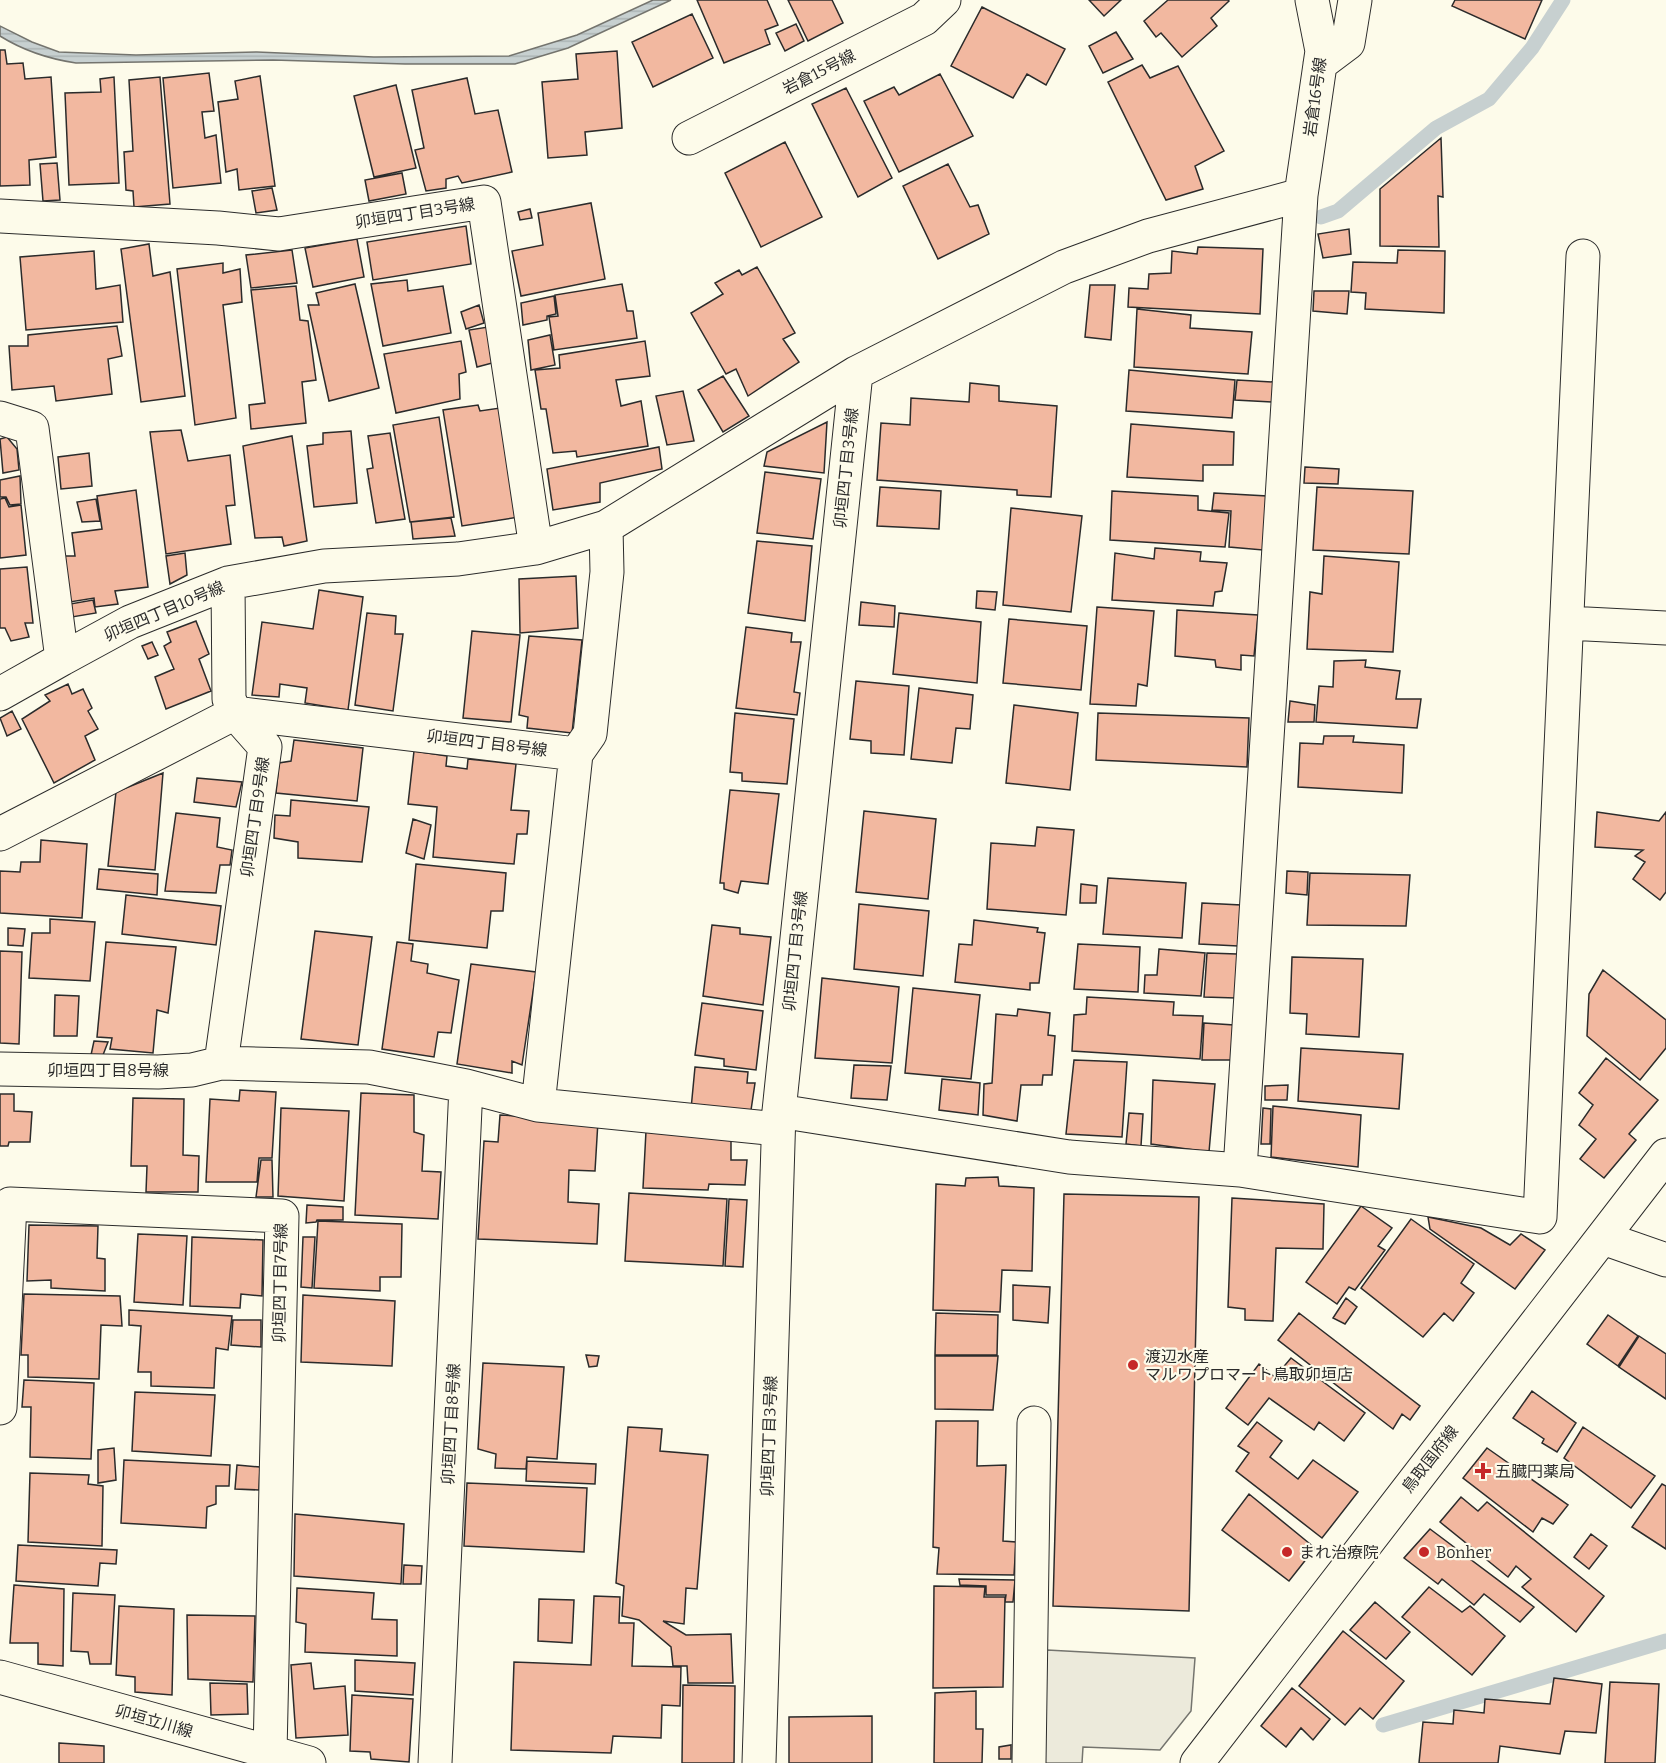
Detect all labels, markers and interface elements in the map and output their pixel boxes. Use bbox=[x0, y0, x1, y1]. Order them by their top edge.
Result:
street label: 岩倉15号線 bbox=[779, 46, 859, 98]
street label: 岩倉16号線 bbox=[1300, 56, 1330, 138]
street label: 卯垣四丁目3号線 bbox=[354, 194, 476, 232]
street label: 卯垣四丁目3号線 bbox=[830, 407, 862, 529]
street label: 卯垣四丁目10号線 bbox=[101, 577, 227, 645]
street label: 卯垣四丁目8号線 bbox=[425, 726, 549, 760]
street label: 卯垣四丁目9号線 bbox=[237, 756, 273, 878]
street label: 卯垣四丁目3号線 bbox=[779, 890, 811, 1012]
street label: 卯垣四丁目8号線 bbox=[47, 1061, 169, 1080]
street label: 卯垣四丁目7号線 bbox=[269, 1223, 291, 1343]
place label: 渡辺水産 マルワプロマート鳥取卯垣店 bbox=[1145, 1347, 1353, 1384]
marker: 渡辺水産 マルワプロマート鳥取卯垣店 bbox=[1126, 1358, 1140, 1372]
street label: 卯垣四丁目8号線 bbox=[438, 1363, 464, 1485]
street label: 卯垣四丁目3号線 bbox=[757, 1375, 781, 1497]
street label: 鳥取国府線 bbox=[1398, 1422, 1462, 1496]
place label: 五臓円薬局 bbox=[1495, 1462, 1575, 1481]
marker: 五臓円薬局 bbox=[1476, 1464, 1490, 1478]
place label: まれ治療院 bbox=[1299, 1543, 1379, 1562]
place label: Bonher bbox=[1436, 1543, 1491, 1562]
marker: まれ治療院 bbox=[1280, 1545, 1294, 1559]
marker: Bonher bbox=[1417, 1545, 1431, 1559]
street label: 卯垣立川線 bbox=[113, 1701, 195, 1741]

